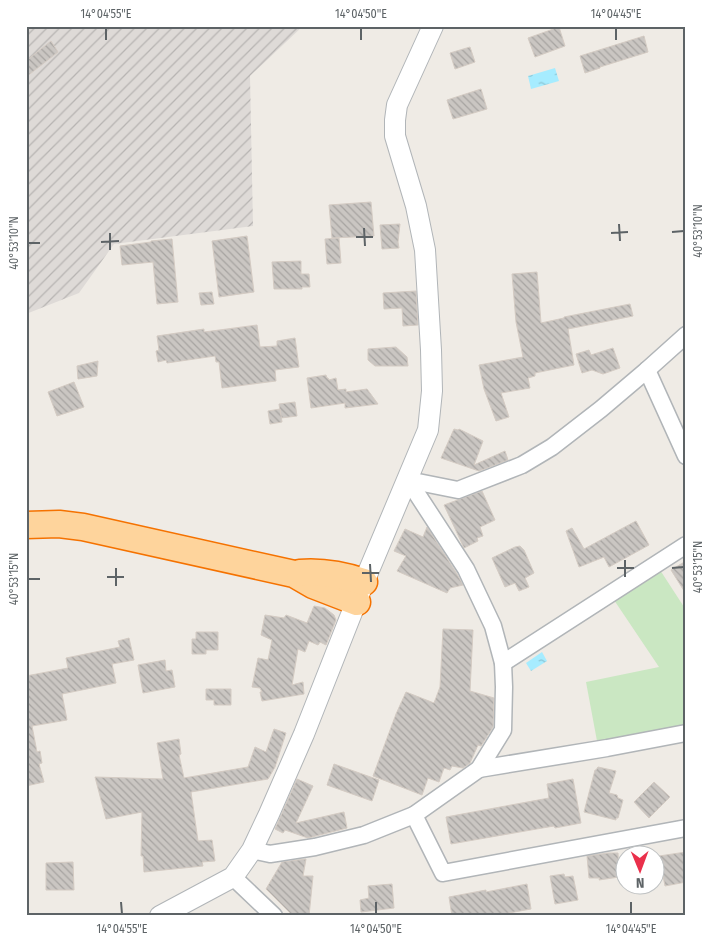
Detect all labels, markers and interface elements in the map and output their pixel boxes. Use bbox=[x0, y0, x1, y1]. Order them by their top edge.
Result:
text: 14°04'55"E bbox=[81, 7, 132, 21]
text: 14°04'50"E bbox=[335, 7, 387, 21]
text: 14°04'45"E bbox=[591, 7, 642, 21]
text: 40°53'10"N bbox=[691, 204, 705, 258]
text: 40°53'10"N bbox=[7, 216, 21, 270]
text: 40°53'15"N bbox=[691, 541, 705, 593]
text: 40°53'15"N bbox=[7, 553, 21, 605]
north arrow bbox=[614, 844, 664, 894]
text: N bbox=[636, 874, 645, 891]
text: 14°04'55"E bbox=[97, 922, 148, 936]
text: 14°04'50"E bbox=[350, 922, 402, 936]
text: 14°04'45"E bbox=[606, 922, 657, 936]

